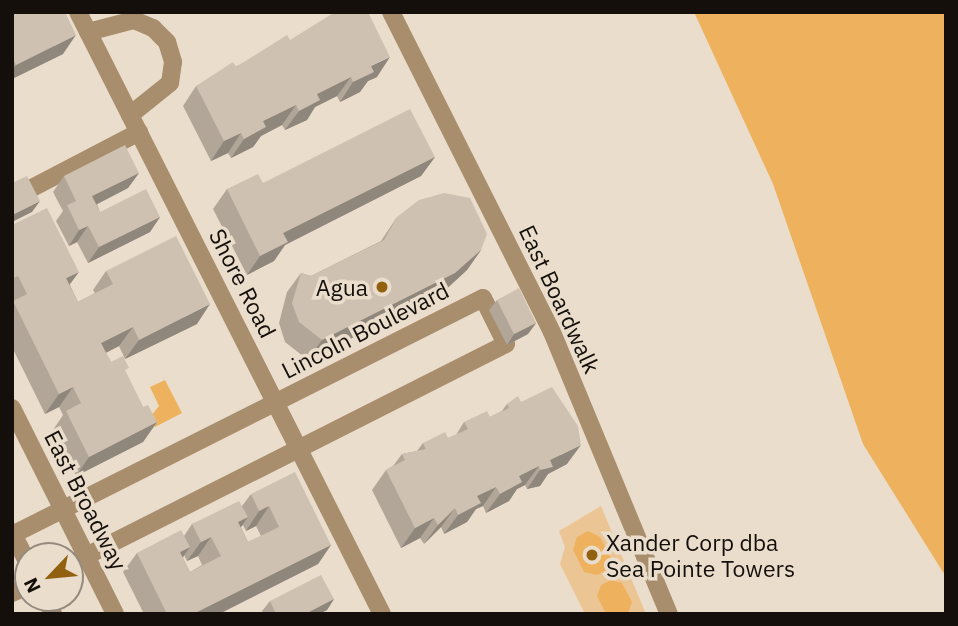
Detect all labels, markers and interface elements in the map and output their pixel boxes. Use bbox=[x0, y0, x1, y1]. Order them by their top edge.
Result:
street label: East Boardwalk bbox=[514, 221, 606, 377]
street label: Shore Road bbox=[204, 224, 282, 342]
place label: Agua bbox=[316, 273, 368, 301]
street label: Lincoln Boulevard bbox=[277, 276, 453, 384]
marker: Agua bbox=[374, 279, 390, 295]
street label: East Broadway bbox=[39, 425, 133, 575]
place label: Xander Corp dba Sea Pointe Towers bbox=[606, 528, 795, 582]
north arrow bbox=[14, 542, 84, 612]
marker: Xander Corp dba Sea Pointe Towers bbox=[584, 547, 600, 563]
text: N bbox=[18, 574, 46, 597]

